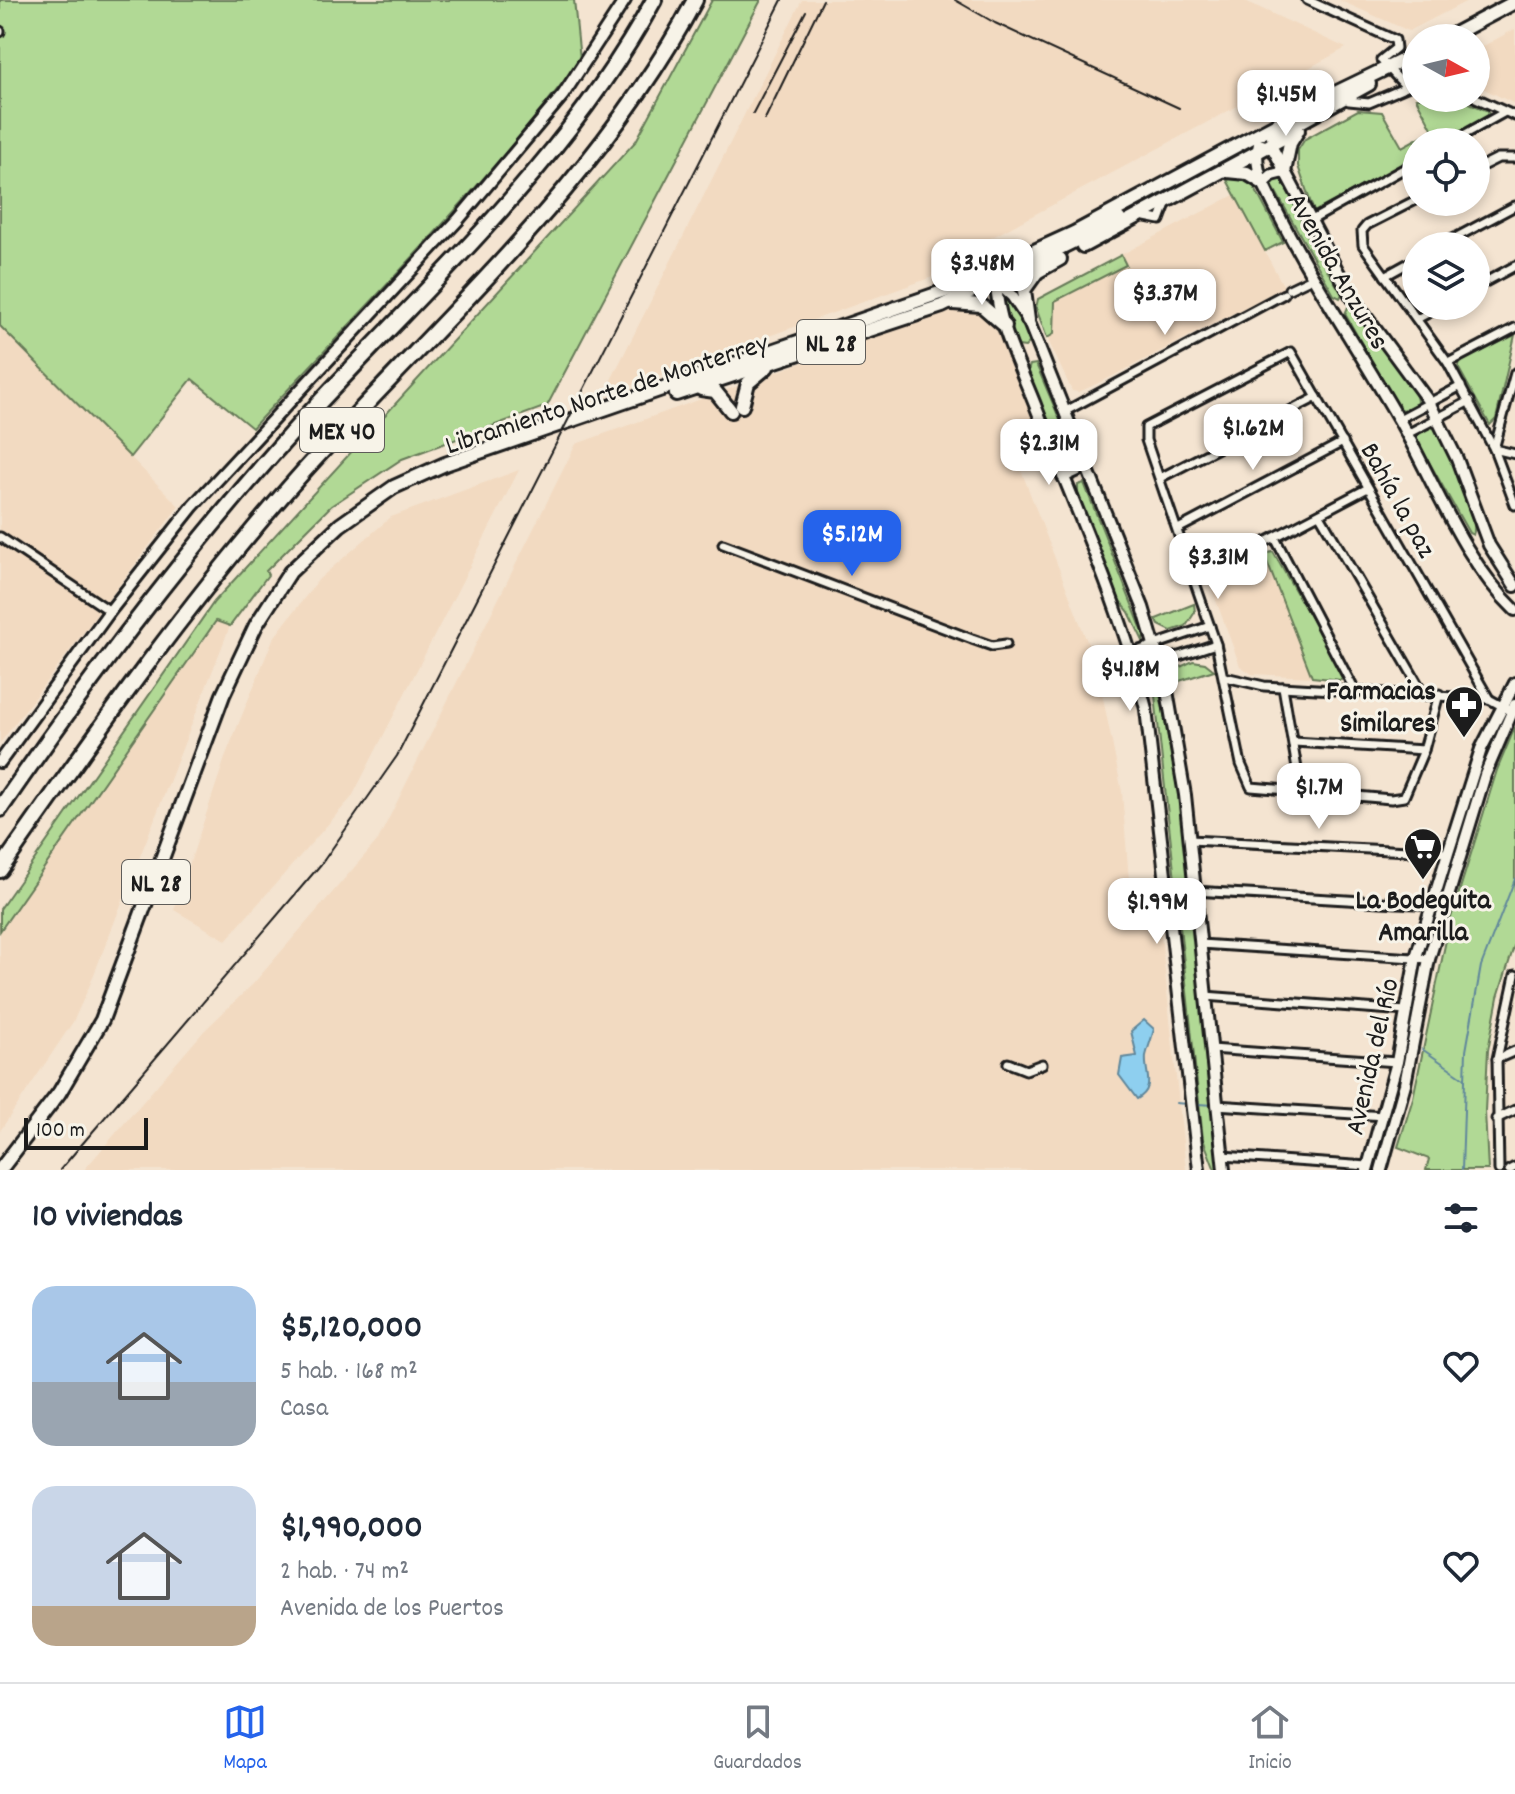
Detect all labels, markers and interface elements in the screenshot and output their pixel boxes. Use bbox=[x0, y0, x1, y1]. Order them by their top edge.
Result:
north arrow bbox=[1402, 24, 1490, 112]
map controls bbox=[1402, 24, 1490, 320]
pin: $1.45M bbox=[1221, 70, 1351, 138]
text: $1.45M bbox=[1255, 77, 1317, 114]
button: locate bbox=[1402, 128, 1490, 216]
street label: Avenida Anzures bbox=[1274, 187, 1397, 358]
button: layers bbox=[1402, 232, 1490, 320]
pin: $3.48M bbox=[917, 239, 1047, 307]
text: $3.48M bbox=[949, 246, 1015, 283]
pin: $3.37M bbox=[1100, 269, 1230, 337]
text: $3.37M bbox=[1132, 276, 1198, 313]
road number: NL 28 bbox=[797, 320, 865, 364]
street label: Libramiento Norte de Monterrey bbox=[441, 325, 775, 468]
pin: $1.62M bbox=[1188, 404, 1318, 472]
road number: MEX 40 bbox=[300, 408, 384, 452]
text: $1.62M bbox=[1222, 411, 1284, 448]
pin: $2.31M bbox=[984, 419, 1114, 487]
text: $2.31M bbox=[1018, 426, 1080, 463]
street label: Bahía la paz bbox=[1347, 436, 1444, 567]
pin: $5.12M bbox=[787, 510, 917, 578]
text: $5.12M bbox=[821, 517, 883, 554]
pin: $3.31M bbox=[1153, 533, 1283, 601]
text: $3.31M bbox=[1187, 540, 1249, 577]
pin: $4.18M bbox=[1065, 645, 1195, 713]
text: $4.18M bbox=[1100, 652, 1160, 689]
place label: Farmacias Similares bbox=[1326, 674, 1436, 746]
pharmacy icon: Farmacias Similares bbox=[1443, 684, 1485, 739]
pin: $1.7M bbox=[1263, 763, 1375, 831]
text: $1.7M bbox=[1295, 770, 1343, 807]
supermarket icon: La Bodeguita Amarilla bbox=[1402, 826, 1444, 881]
road number: NL 28 bbox=[122, 860, 190, 904]
pin: $1.99M bbox=[1092, 878, 1222, 946]
place label: La Bodeguita Amarilla bbox=[1355, 883, 1491, 955]
text: $1.99M bbox=[1126, 885, 1188, 922]
street label: Avenida del Río bbox=[1337, 975, 1412, 1139]
scale bar bbox=[24, 1114, 148, 1150]
text: 100 m bbox=[36, 1116, 85, 1147]
text: 10 viviendas bbox=[32, 1194, 183, 1243]
icon: filters bbox=[1439, 1196, 1483, 1240]
text: $5,120,000 bbox=[280, 1305, 422, 1354]
icon: home bbox=[96, 1318, 192, 1414]
icon: heart bbox=[1439, 1344, 1483, 1388]
text: 5 hab. · 168 m² bbox=[280, 1354, 418, 1391]
text: Casa bbox=[280, 1391, 328, 1428]
text: $1,990,000 bbox=[280, 1505, 423, 1554]
icon: home bbox=[96, 1518, 192, 1614]
icon: heart bbox=[1439, 1544, 1483, 1588]
text: 2 hab. · 74 m² bbox=[280, 1554, 409, 1591]
text: Avenida de los Puertos bbox=[280, 1591, 504, 1628]
tab: Mapa bbox=[223, 1700, 267, 1779]
tab: Guardados bbox=[713, 1700, 802, 1779]
tab: Inicio bbox=[1248, 1700, 1292, 1779]

